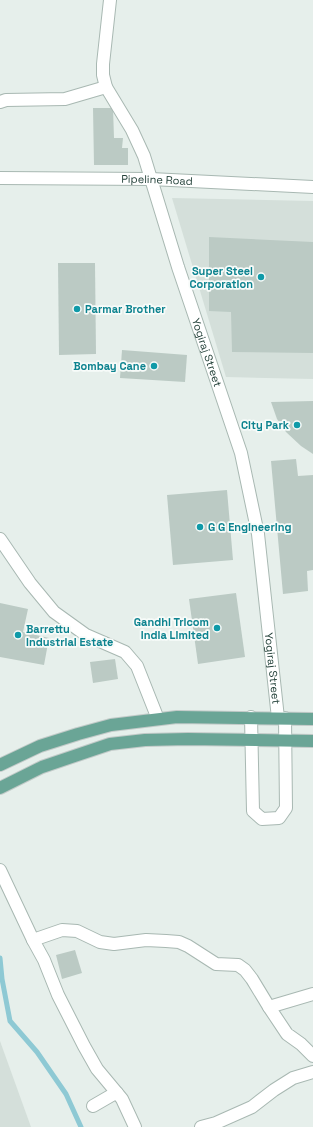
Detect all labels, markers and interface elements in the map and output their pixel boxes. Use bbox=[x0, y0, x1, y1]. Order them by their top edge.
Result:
street label: Pipeline Road bbox=[121, 172, 193, 188]
place label: Super Steel Corporation bbox=[189, 264, 253, 291]
marker: Super Steel Corporation bbox=[256, 272, 266, 282]
place label: Parmar Brother bbox=[85, 302, 166, 316]
marker: Parmar Brother bbox=[72, 304, 82, 314]
street label: Yogiraj Street bbox=[189, 316, 225, 389]
place label: Bombay Cane bbox=[73, 359, 146, 373]
marker: Bombay Cane bbox=[149, 361, 159, 371]
place label: City Park bbox=[241, 418, 290, 432]
marker: City Park bbox=[292, 420, 302, 430]
place label: G G Engineering bbox=[208, 520, 292, 534]
marker: G G Engineering bbox=[195, 522, 205, 532]
place label: Gandhi Tricom India Limited bbox=[134, 615, 209, 642]
place label: Barrettu Industrial Estate bbox=[26, 622, 113, 649]
marker: Gandhi Tricom India Limited bbox=[212, 623, 222, 633]
marker: Barrettu Industrial Estate bbox=[13, 630, 23, 640]
street label: Yogiraj Street bbox=[262, 632, 283, 705]

